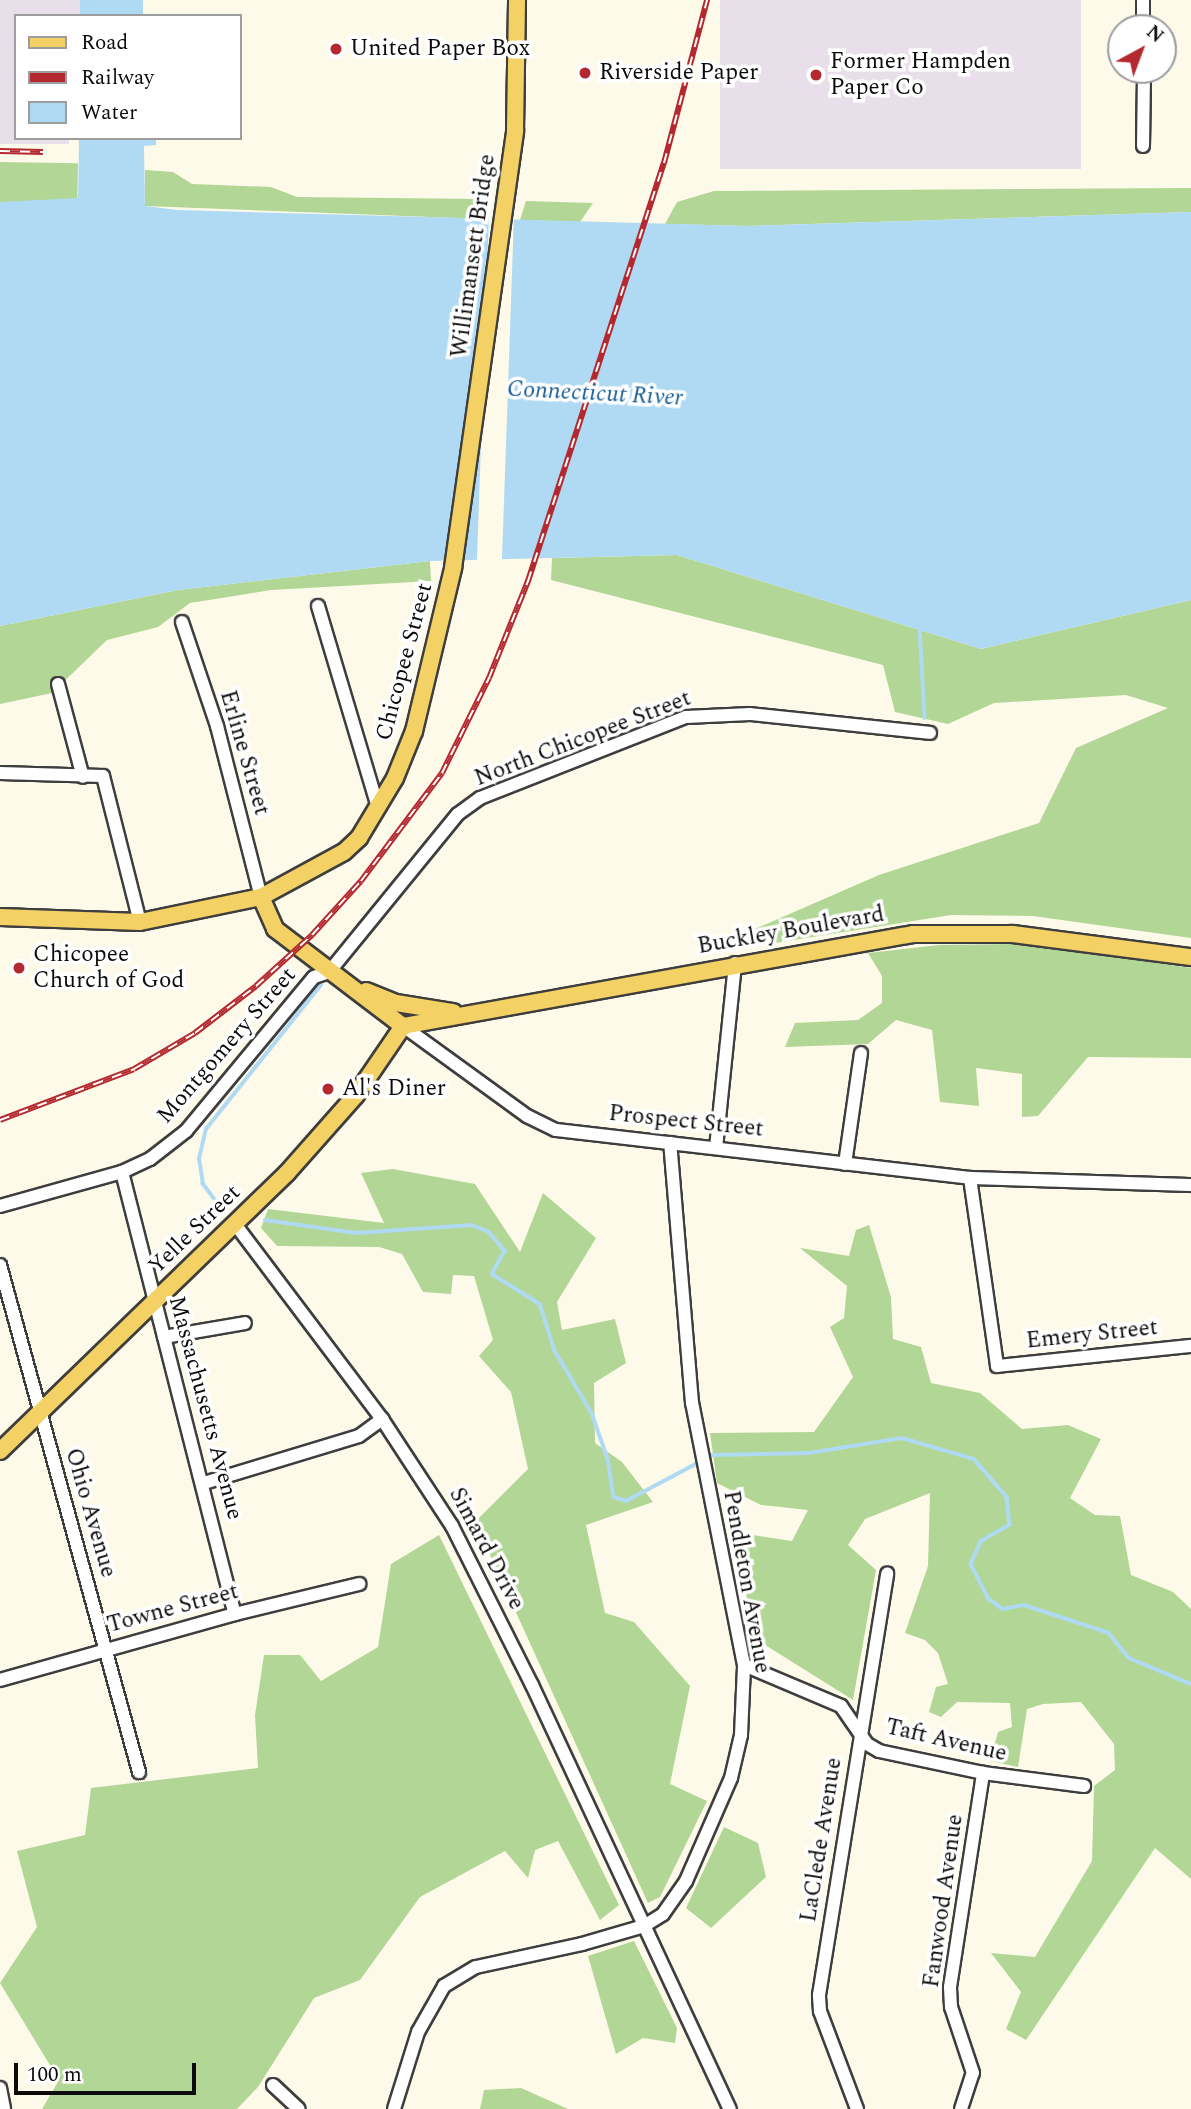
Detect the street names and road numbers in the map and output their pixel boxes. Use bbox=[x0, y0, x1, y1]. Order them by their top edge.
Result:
street label: Willimansett Bridge bbox=[446, 152, 502, 360]
street label: Chicopee Street bbox=[371, 580, 439, 744]
street label: North Chicopee Street bbox=[471, 685, 695, 793]
street label: Erline Street bbox=[213, 687, 275, 819]
street label: Buckley Boulevard bbox=[695, 901, 887, 961]
street label: Montgomery Street bbox=[152, 962, 302, 1130]
street label: Prospect Street bbox=[607, 1100, 765, 1144]
street label: Yelle Street bbox=[143, 1180, 247, 1280]
street label: Massachusetts Avenue bbox=[162, 1293, 248, 1523]
street label: Emery Street bbox=[1025, 1314, 1159, 1356]
street label: Ohio Avenue bbox=[58, 1445, 122, 1581]
street label: Simard Drive bbox=[442, 1483, 530, 1615]
street label: Pendleton Avenue bbox=[716, 1488, 776, 1676]
street label: Towne Street bbox=[104, 1578, 242, 1640]
street label: Taft Avenue bbox=[883, 1714, 1009, 1768]
street label: LaClede Avenue bbox=[795, 1756, 849, 1924]
street label: Fanwood Avenue bbox=[918, 1812, 970, 1990]

